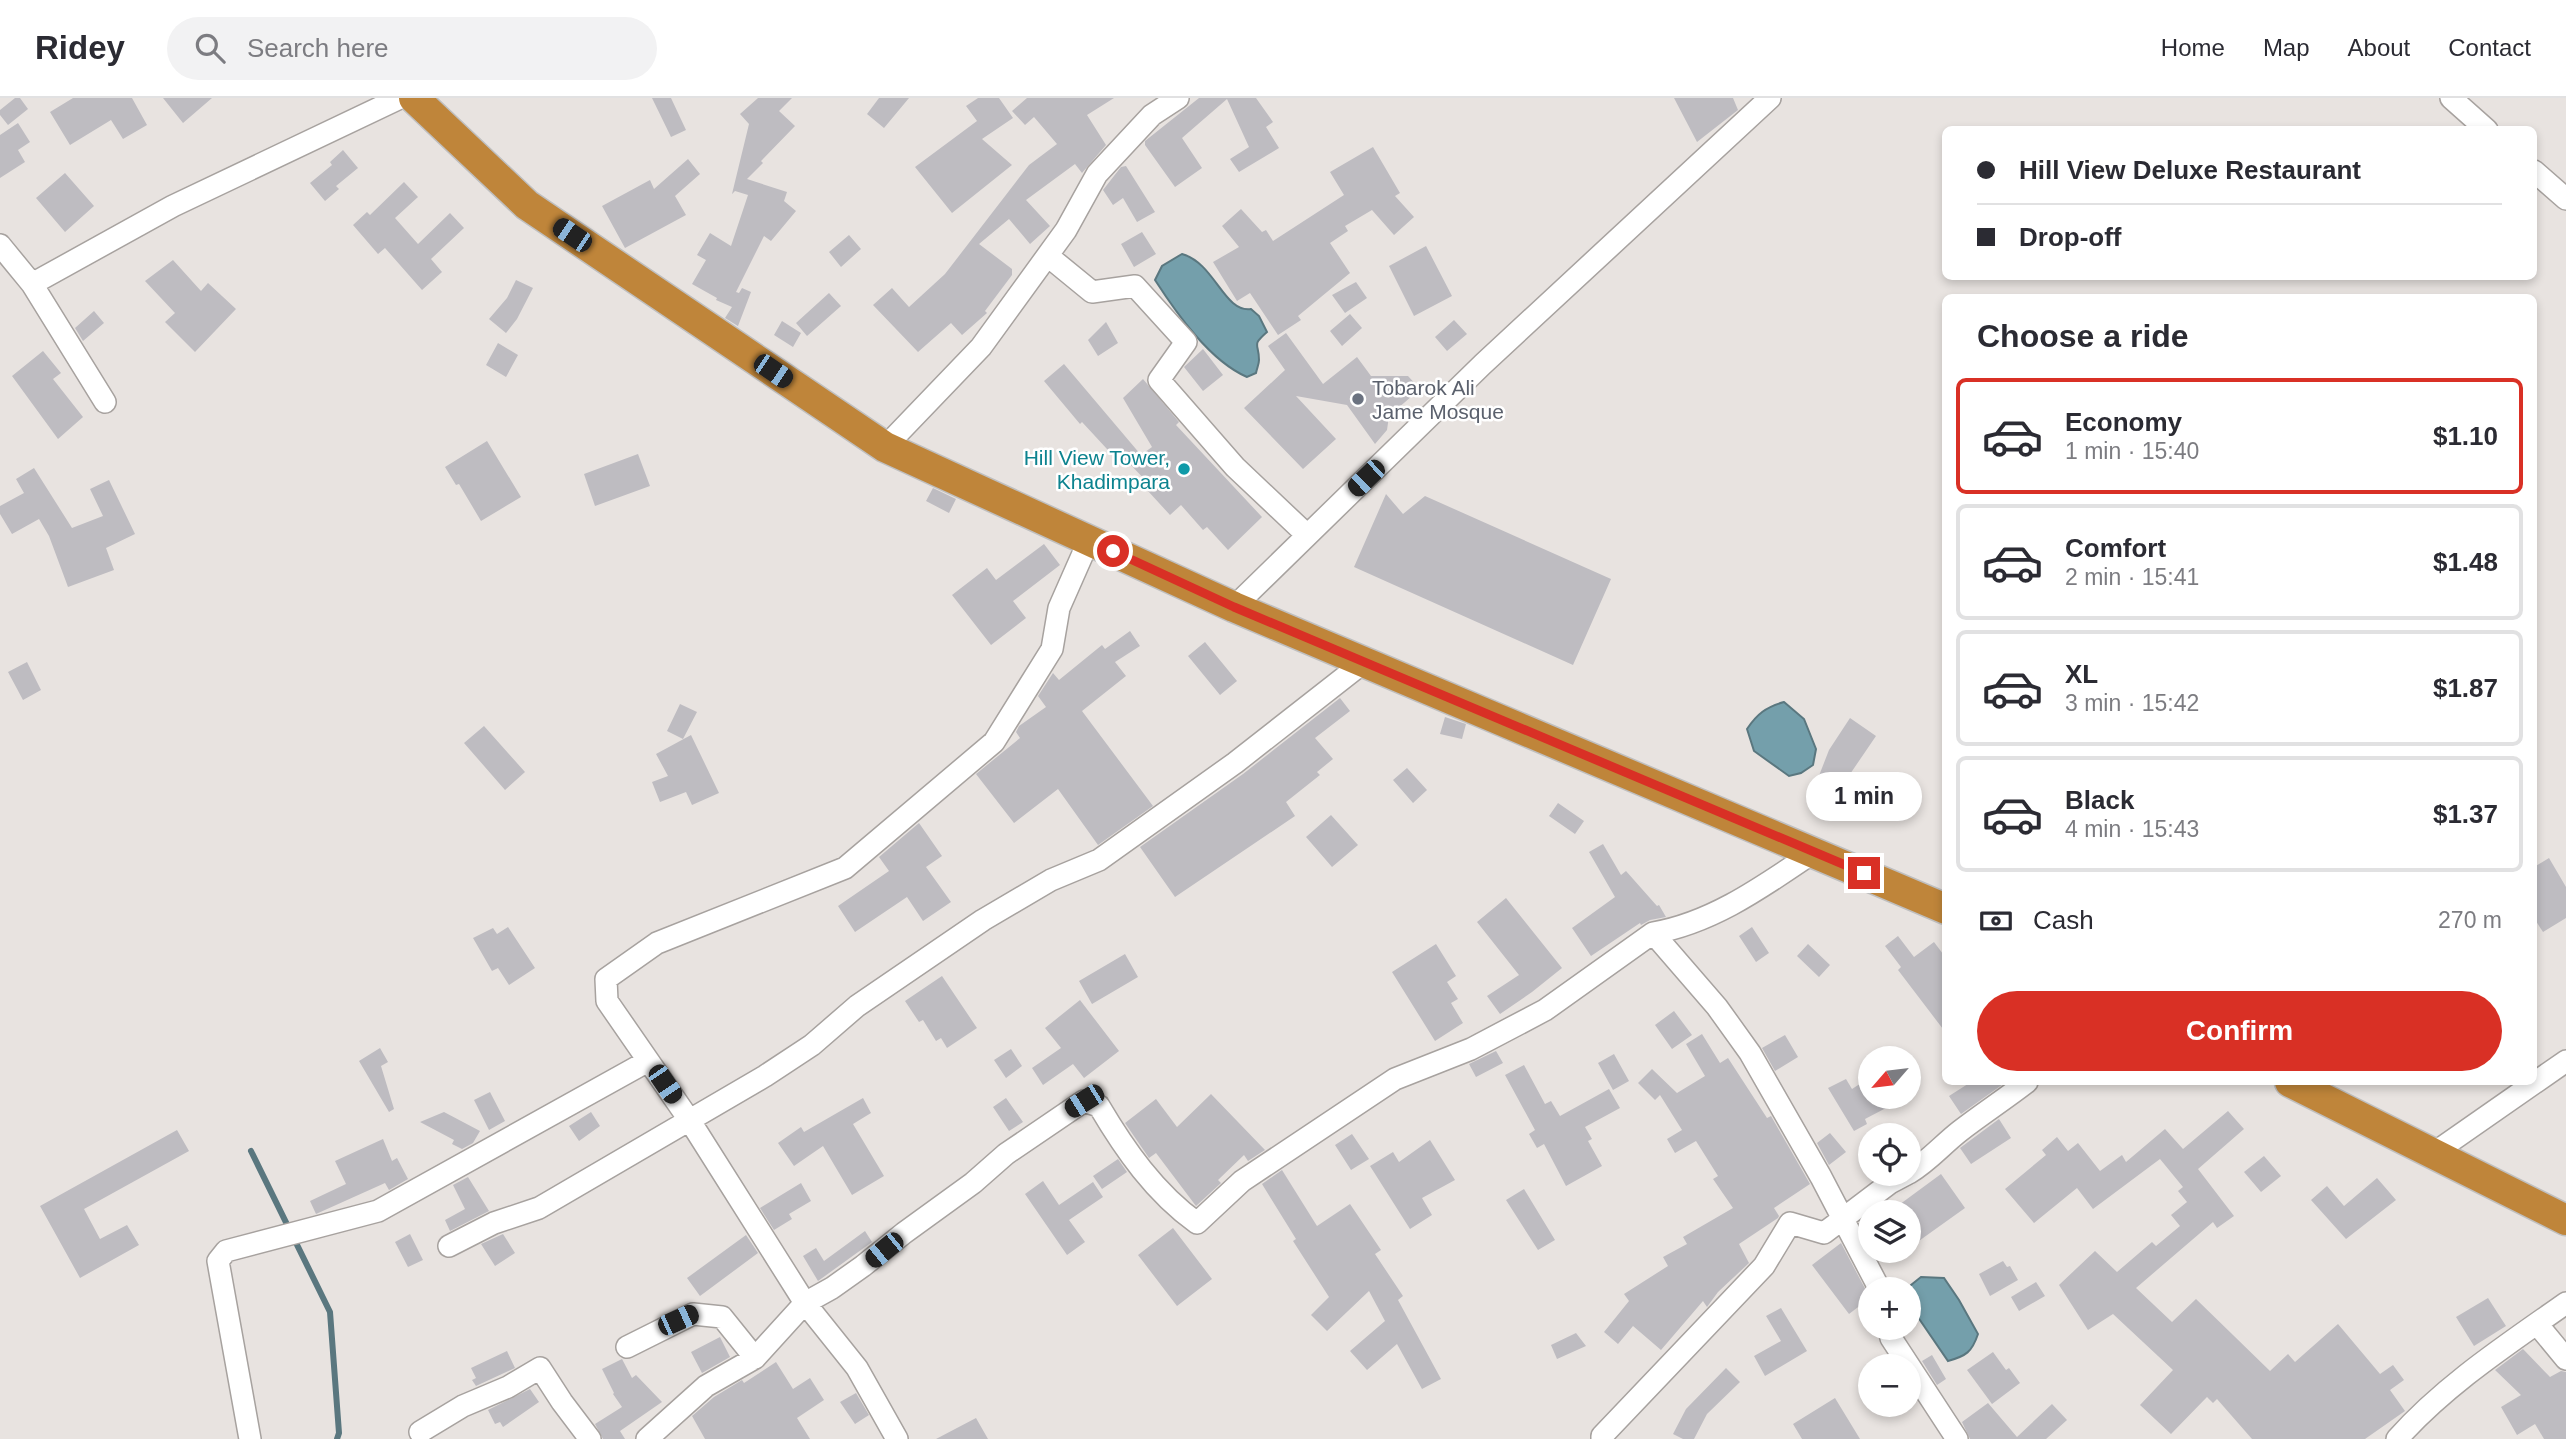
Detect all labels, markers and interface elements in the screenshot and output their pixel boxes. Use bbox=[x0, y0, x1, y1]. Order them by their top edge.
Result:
search box bbox=[167, 17, 657, 80]
text: Ridey bbox=[35, 29, 125, 66]
icon: search bbox=[191, 29, 229, 67]
text: Search here bbox=[247, 33, 389, 63]
text: Home bbox=[2161, 34, 2225, 61]
text: Map bbox=[2263, 34, 2310, 61]
text: About bbox=[2348, 34, 2410, 61]
text: Contact bbox=[2448, 34, 2531, 61]
text: Hill View Deluxe Restaurant bbox=[2019, 155, 2361, 185]
car bbox=[549, 215, 596, 255]
text: Drop-off bbox=[2019, 222, 2122, 252]
text: Choose a ride bbox=[1977, 318, 2189, 354]
car bbox=[750, 351, 797, 391]
place label: Tobarok Ali Jame Mosque bbox=[1372, 376, 1504, 423]
marker: Tobarok Ali Jame Mosque bbox=[1350, 391, 1366, 407]
icon: car bbox=[1981, 405, 2044, 468]
text: Economy bbox=[2065, 407, 2182, 437]
text: $1.10 bbox=[2433, 421, 2498, 451]
text: 1 min · 15:40 bbox=[2065, 438, 2199, 464]
place label: Hill View Tower, Khadimpara bbox=[1024, 446, 1170, 493]
car bbox=[1344, 456, 1389, 500]
marker: Hill View Tower, Khadimpara bbox=[1176, 461, 1192, 477]
icon: car bbox=[1981, 531, 2044, 594]
text: Comfort bbox=[2065, 533, 2166, 563]
route start bbox=[1097, 535, 1129, 567]
text: $1.48 bbox=[2433, 547, 2498, 577]
text: 2 min · 15:41 bbox=[2065, 564, 2199, 590]
icon: car bbox=[1981, 657, 2044, 720]
text: XL bbox=[2065, 659, 2098, 689]
text: $1.87 bbox=[2433, 673, 2498, 703]
text: 3 min · 15:42 bbox=[2065, 690, 2199, 716]
callout: 1 min bbox=[1806, 772, 1922, 820]
text: 1 min bbox=[1834, 783, 1894, 809]
icon: car bbox=[1981, 783, 2044, 846]
text: Black bbox=[2065, 785, 2134, 815]
text: $1.37 bbox=[2433, 799, 2498, 829]
text: 4 min · 15:43 bbox=[2065, 816, 2199, 842]
route end bbox=[1848, 857, 1880, 889]
icon: cash bbox=[1977, 902, 2015, 940]
text: Cash bbox=[2033, 905, 2094, 935]
text: 270 m bbox=[2438, 907, 2502, 933]
button: Confirm bbox=[1977, 991, 2502, 1071]
north arrow bbox=[1858, 1046, 1922, 1110]
map controls bbox=[1858, 1046, 1921, 1417]
car bbox=[645, 1061, 686, 1107]
car bbox=[1061, 1081, 1108, 1121]
button: locate bbox=[1858, 1123, 1921, 1186]
button: layers bbox=[1858, 1200, 1921, 1263]
car bbox=[862, 1229, 907, 1271]
button: + bbox=[1858, 1277, 1921, 1340]
car bbox=[655, 1302, 702, 1338]
button: − bbox=[1858, 1354, 1921, 1417]

